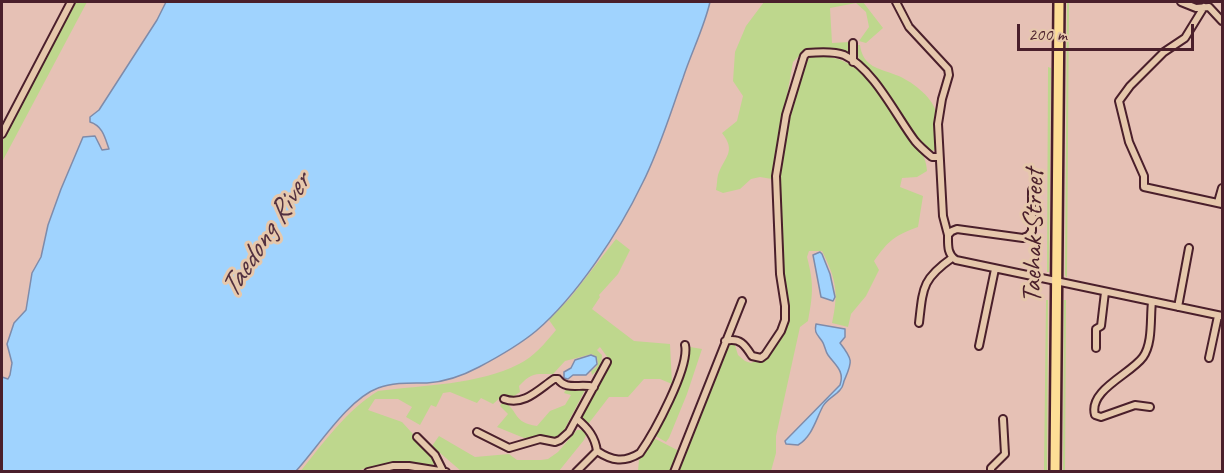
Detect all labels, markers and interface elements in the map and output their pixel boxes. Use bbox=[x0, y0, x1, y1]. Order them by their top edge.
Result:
scale bar bbox=[1020, 12, 1197, 50]
text: 200 m bbox=[1028, 23, 1067, 45]
water label: Taedong River bbox=[213, 167, 319, 305]
street label: Taehak Street bbox=[1016, 169, 1052, 303]

